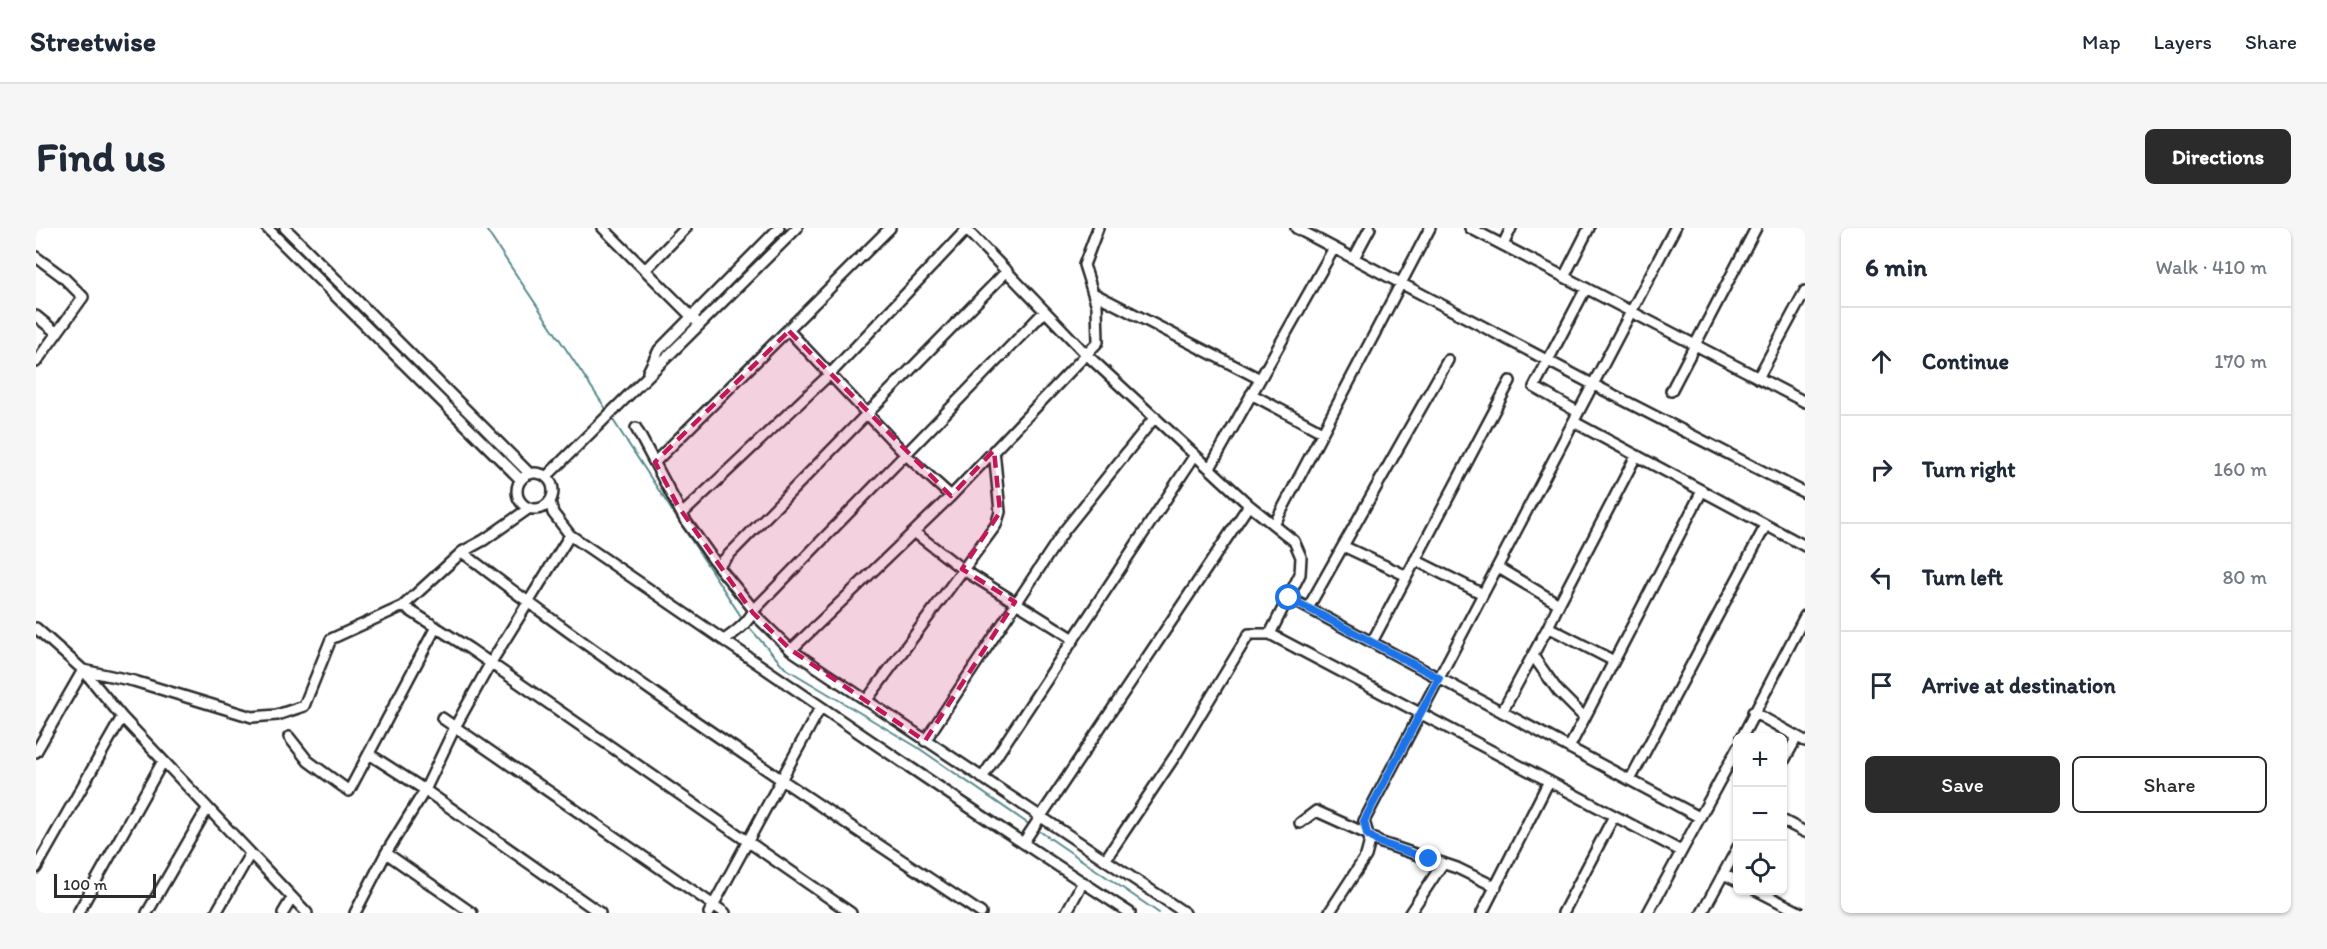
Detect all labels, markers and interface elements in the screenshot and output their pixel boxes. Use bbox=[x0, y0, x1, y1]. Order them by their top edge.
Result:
text: Streetwise bbox=[30, 24, 156, 58]
text: Map bbox=[2082, 29, 2121, 54]
text: Layers bbox=[2154, 29, 2212, 54]
text: Share bbox=[2245, 29, 2297, 54]
button: Directions bbox=[2145, 129, 2291, 184]
text: Find us bbox=[36, 131, 166, 182]
text: 6 min bbox=[1865, 251, 1927, 283]
text: Walk · 410 m bbox=[2156, 255, 2267, 279]
icon: ahead bbox=[1865, 345, 1898, 378]
text: Continue bbox=[1922, 348, 2009, 375]
text: 170 m bbox=[2214, 349, 2267, 373]
icon: right bbox=[1865, 453, 1898, 486]
text: Turn right bbox=[1922, 456, 2016, 483]
text: 160 m bbox=[2214, 457, 2267, 481]
icon: left bbox=[1865, 561, 1898, 594]
text: Turn left bbox=[1922, 564, 2003, 591]
text: 80 m bbox=[2222, 565, 2267, 589]
route start bbox=[1275, 584, 1301, 610]
icon: arrive bbox=[1865, 669, 1898, 702]
text: Arrive at destination bbox=[1922, 672, 2116, 699]
map controls bbox=[1733, 733, 1787, 895]
button: + bbox=[1733, 733, 1787, 787]
button: Save bbox=[1865, 756, 2060, 813]
button: Share bbox=[2072, 756, 2267, 813]
button: − bbox=[1733, 787, 1787, 841]
button: locate bbox=[1733, 841, 1787, 895]
route end bbox=[1415, 845, 1441, 871]
scale bar bbox=[54, 871, 156, 898]
text: 100 m bbox=[63, 875, 107, 894]

